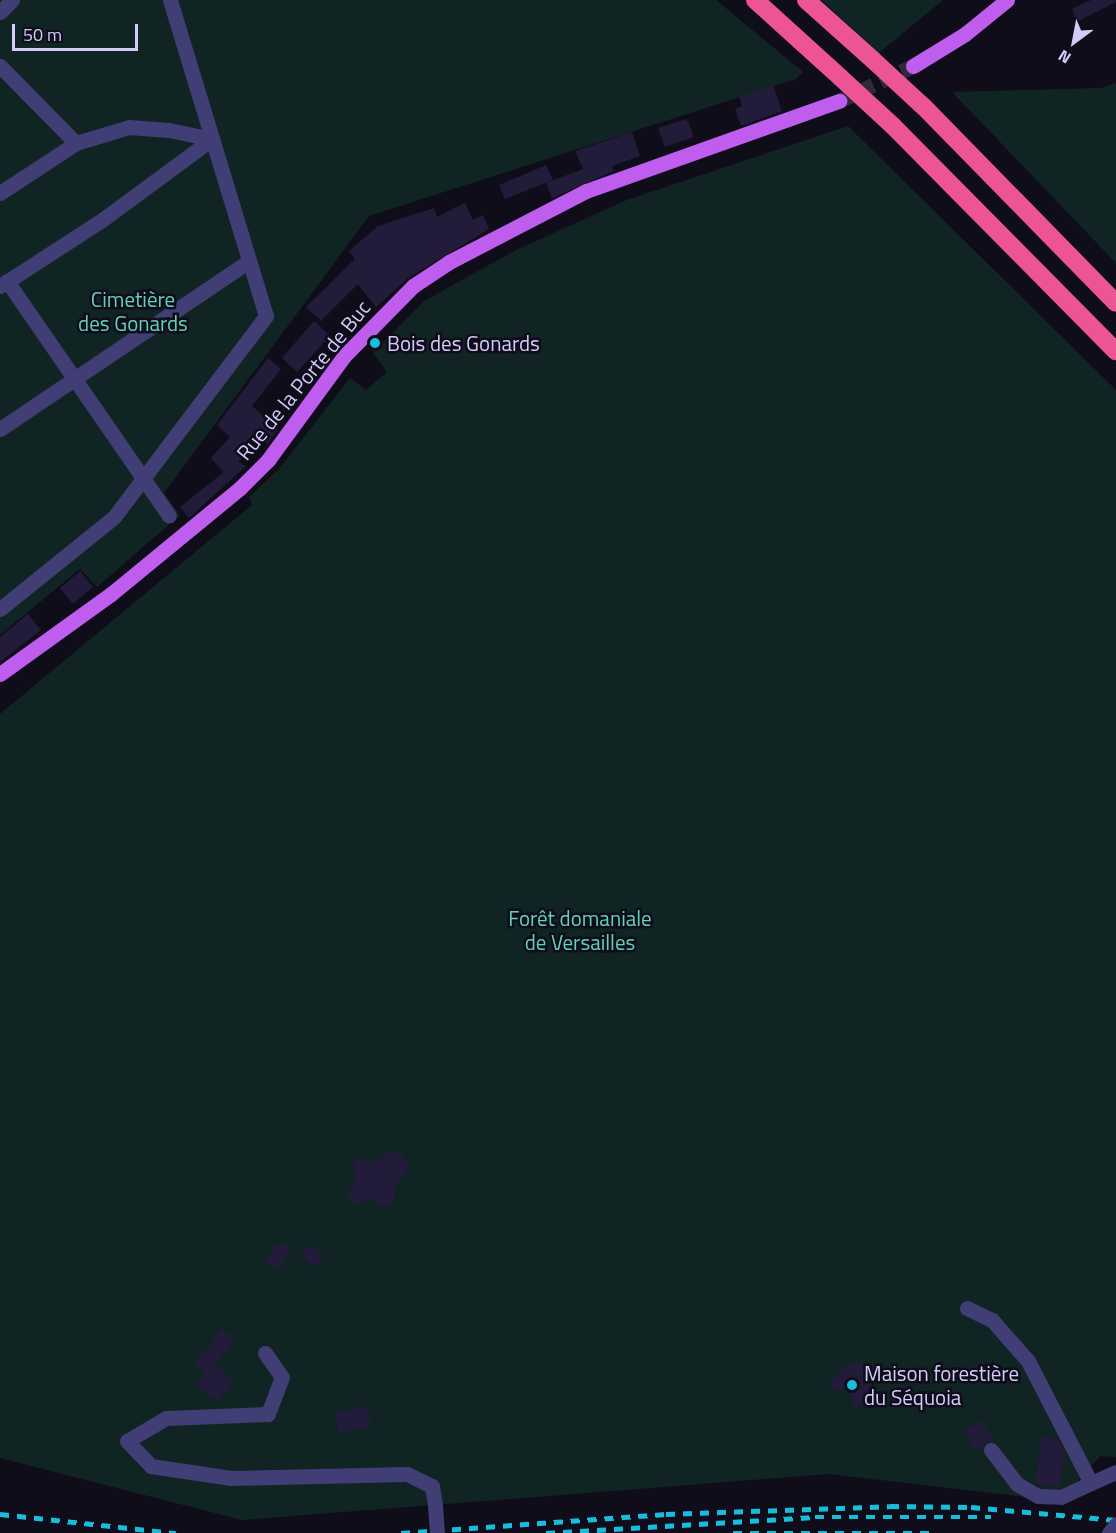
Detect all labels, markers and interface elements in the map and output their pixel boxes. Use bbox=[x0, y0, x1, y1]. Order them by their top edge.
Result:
scale bar bbox=[15, 12, 141, 50]
north arrow bbox=[1044, 12, 1104, 72]
text: 50 m bbox=[23, 21, 62, 48]
text: N bbox=[1053, 44, 1076, 70]
park label: Cimetière des Gonards bbox=[78, 286, 188, 336]
street label: Rue de la Porte de Buc bbox=[231, 295, 375, 465]
place label: Bois des Gonards bbox=[387, 330, 540, 356]
marker: Bois des Gonards bbox=[368, 336, 382, 350]
park label: Forêt domaniale de Versailles bbox=[508, 905, 652, 955]
place label: Maison forestière du Séquoia bbox=[864, 1360, 1019, 1410]
marker: Maison forestière du Séquoia bbox=[845, 1378, 859, 1392]

